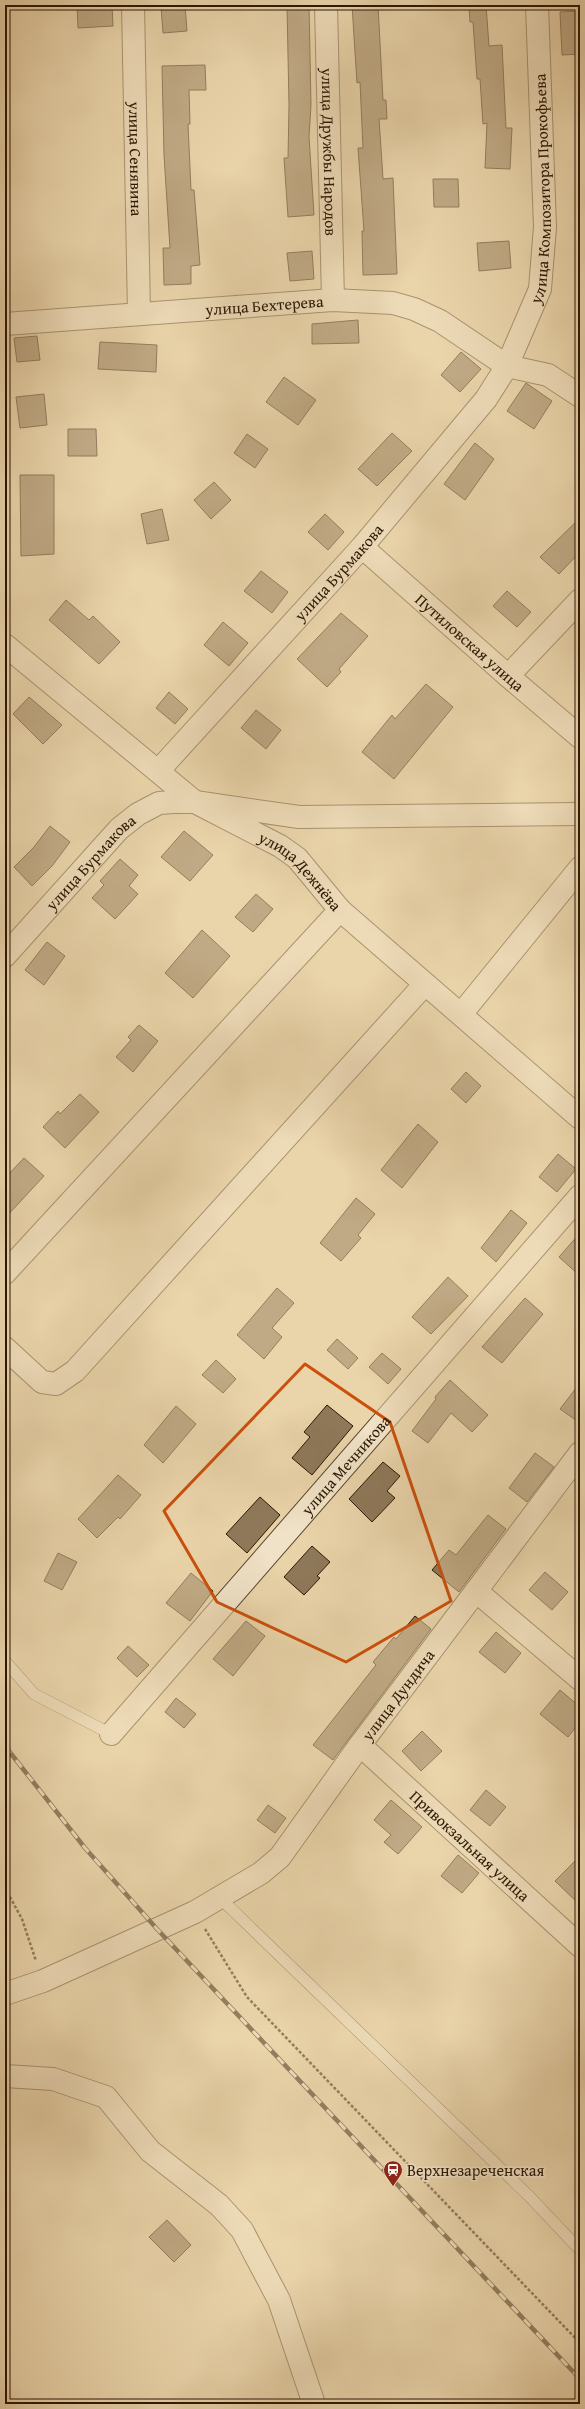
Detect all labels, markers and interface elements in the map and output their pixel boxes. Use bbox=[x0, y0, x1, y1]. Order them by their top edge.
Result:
street label: улица Дружбы Народов bbox=[315, 67, 343, 237]
street label: улица Композитора Прокофьева bbox=[523, 73, 557, 308]
street label: улица Сенявина bbox=[123, 100, 149, 217]
street label: улица Бехтерева bbox=[203, 289, 325, 321]
street label: улица Бурмакова bbox=[288, 518, 389, 627]
street label: Путиловская улица bbox=[410, 588, 530, 697]
street label: улица Бурмакова bbox=[39, 808, 141, 916]
street label: улица Дежнёва bbox=[254, 825, 348, 916]
street label: улица Мечникова bbox=[294, 1409, 396, 1521]
street label: улица Дундича bbox=[355, 1644, 440, 1746]
street label: Привокзальная улица bbox=[404, 1784, 536, 1907]
place label: Верхнезареченская bbox=[407, 2158, 544, 2182]
station icon: Верхнезареченская bbox=[382, 2159, 404, 2187]

